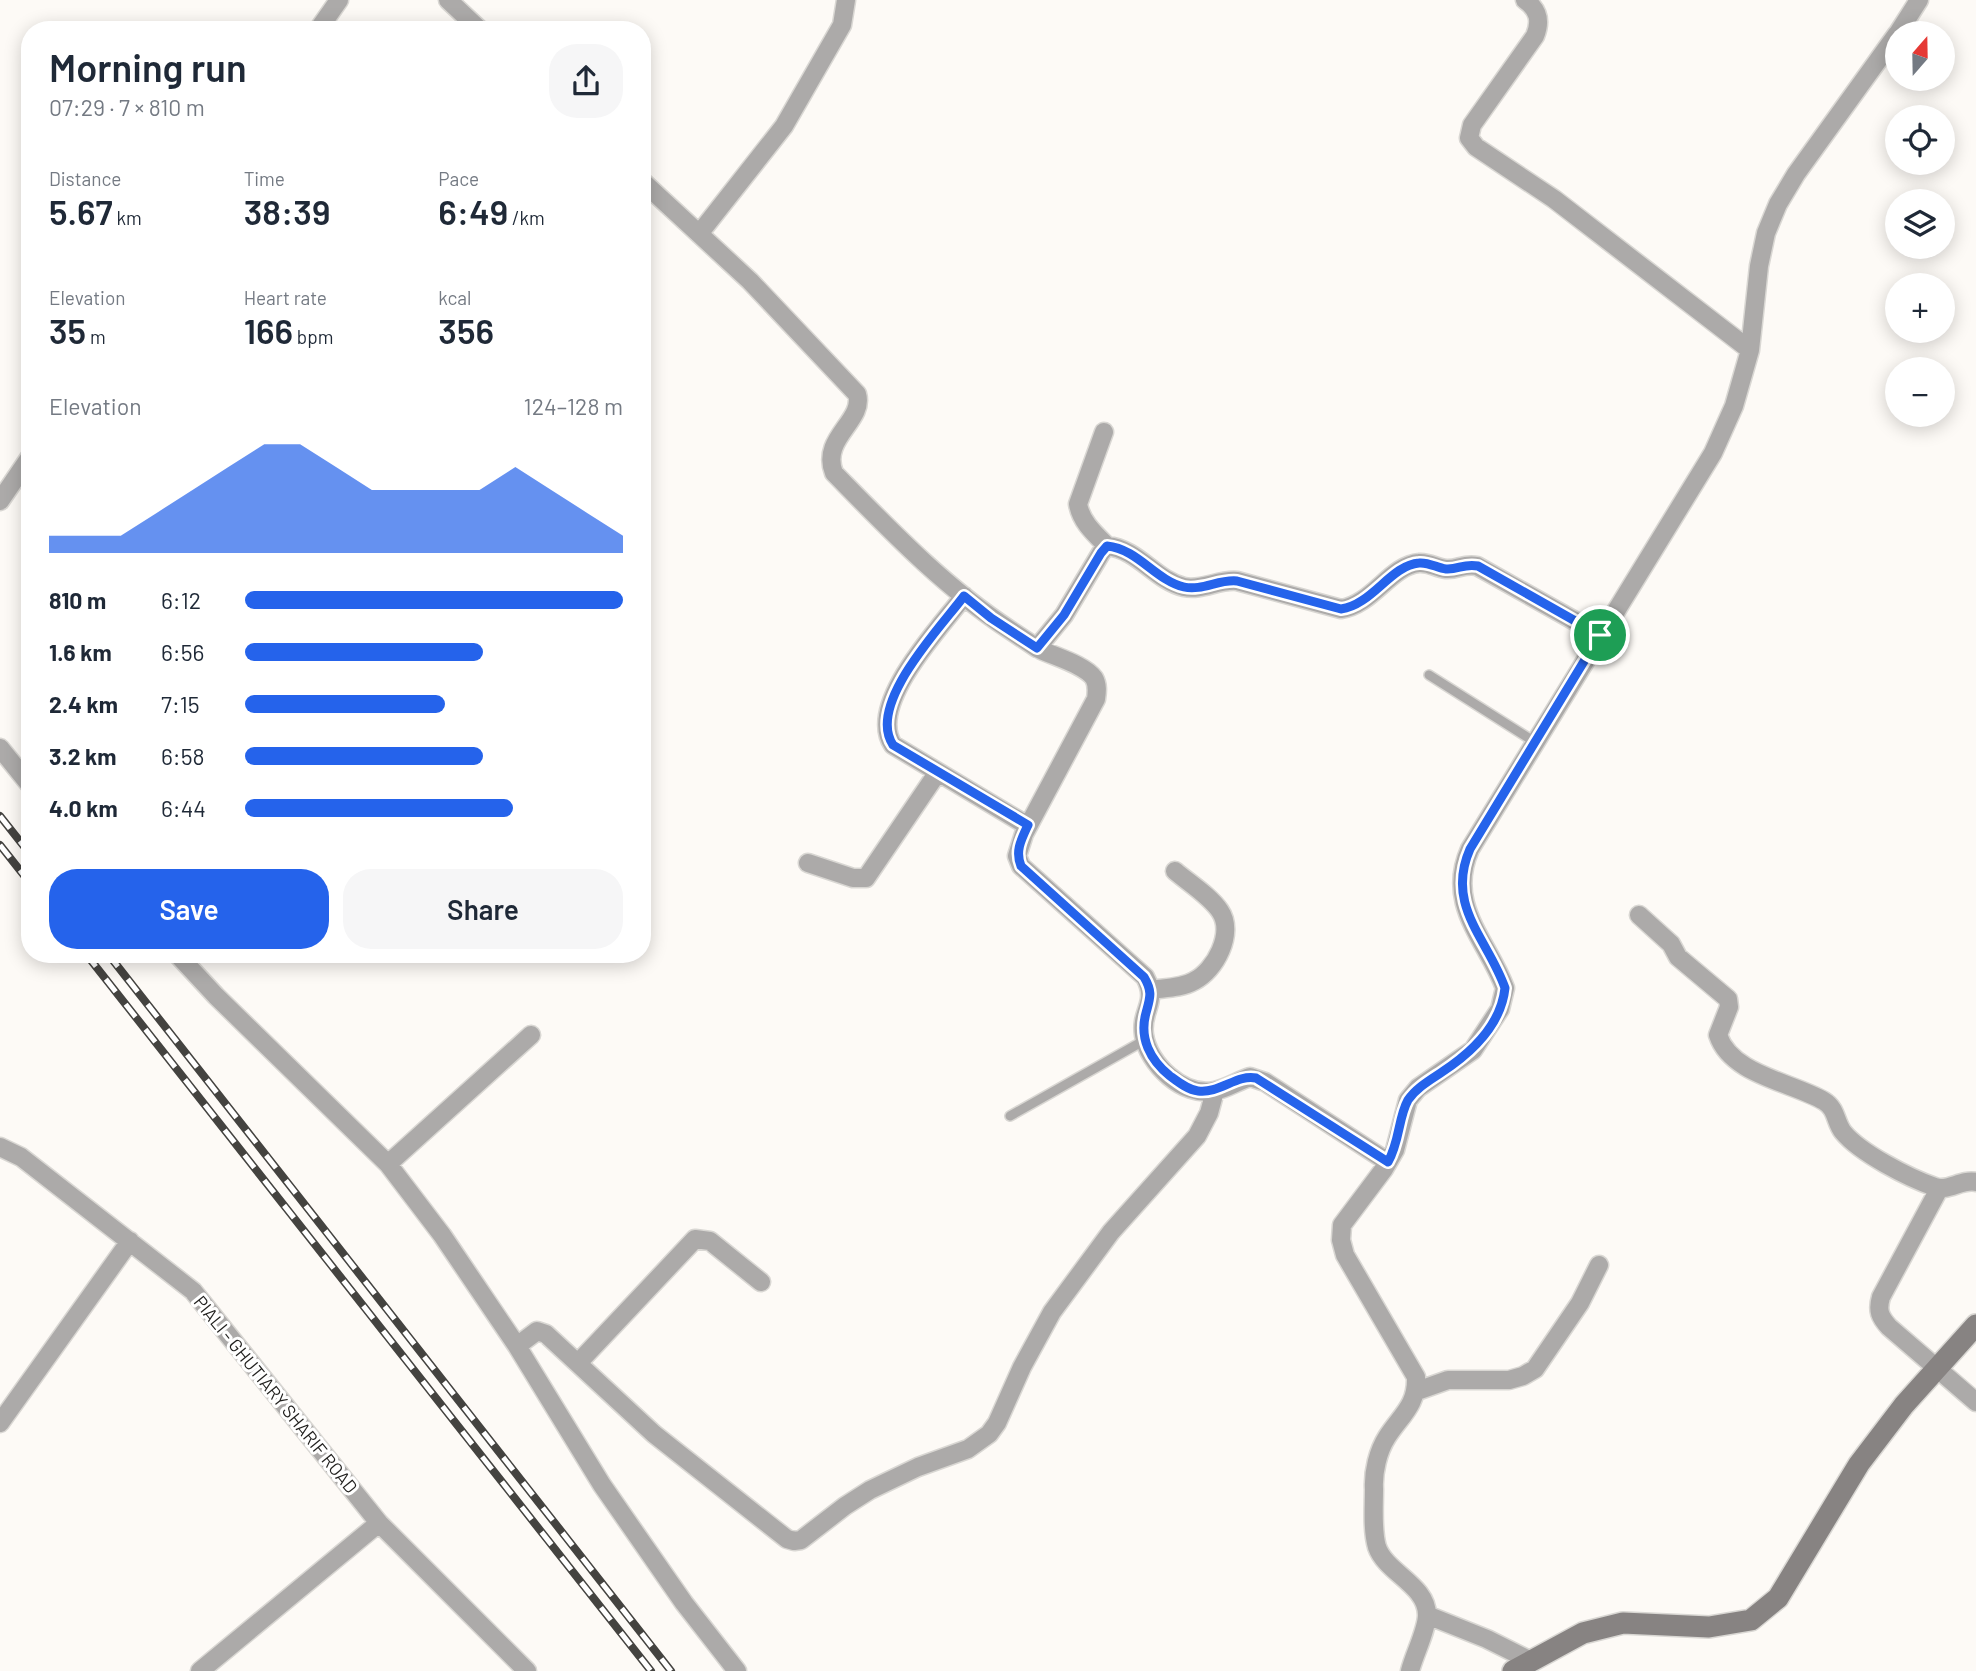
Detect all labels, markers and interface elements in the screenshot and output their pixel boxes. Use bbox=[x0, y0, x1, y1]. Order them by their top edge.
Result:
north arrow bbox=[1885, 21, 1955, 91]
map controls bbox=[1885, 21, 1955, 427]
text: Morning run bbox=[49, 44, 247, 90]
button: share bbox=[549, 44, 623, 118]
text: 07:29 · 7 × 810 m bbox=[49, 93, 205, 121]
button: locate bbox=[1885, 105, 1955, 175]
text: Distance bbox=[49, 167, 121, 190]
text: Time bbox=[244, 167, 285, 190]
text: Pace bbox=[438, 167, 479, 190]
button: layers bbox=[1885, 189, 1955, 259]
text: 5.67 bbox=[49, 190, 113, 232]
text: 38:39 bbox=[244, 190, 330, 232]
text: 6:49 bbox=[438, 190, 508, 232]
text: km bbox=[113, 206, 142, 229]
text: /km bbox=[508, 206, 545, 229]
button: + bbox=[1885, 273, 1955, 343]
text: Elevation bbox=[49, 286, 126, 309]
text: Heart rate bbox=[244, 286, 327, 309]
text: kcal bbox=[438, 286, 471, 309]
text: 35 bbox=[49, 309, 86, 351]
text: 166 bbox=[244, 309, 293, 351]
text: 356 bbox=[438, 309, 494, 351]
text: m bbox=[86, 325, 106, 348]
text: bpm bbox=[293, 325, 333, 348]
button: − bbox=[1885, 357, 1955, 427]
text: Elevation bbox=[49, 392, 142, 420]
text: 124–128 m bbox=[524, 392, 623, 420]
text: 810 m bbox=[49, 586, 106, 614]
text: 6:12 bbox=[161, 586, 201, 614]
pin bbox=[1570, 605, 1630, 665]
icon: arrive bbox=[1581, 616, 1619, 654]
text: 1.6 km bbox=[49, 638, 112, 666]
text: 6:56 bbox=[161, 638, 204, 666]
text: 2.4 km bbox=[49, 690, 118, 718]
text: 7:15 bbox=[161, 690, 200, 718]
text: 3.2 km bbox=[49, 742, 117, 770]
text: 6:58 bbox=[161, 742, 204, 770]
text: 4.0 km bbox=[49, 794, 118, 822]
text: 6:44 bbox=[161, 794, 206, 822]
button: Save bbox=[49, 869, 329, 949]
button: Share bbox=[343, 869, 623, 949]
street label: PIALI - GHUTIARY SHARIF ROAD bbox=[190, 1291, 362, 1497]

